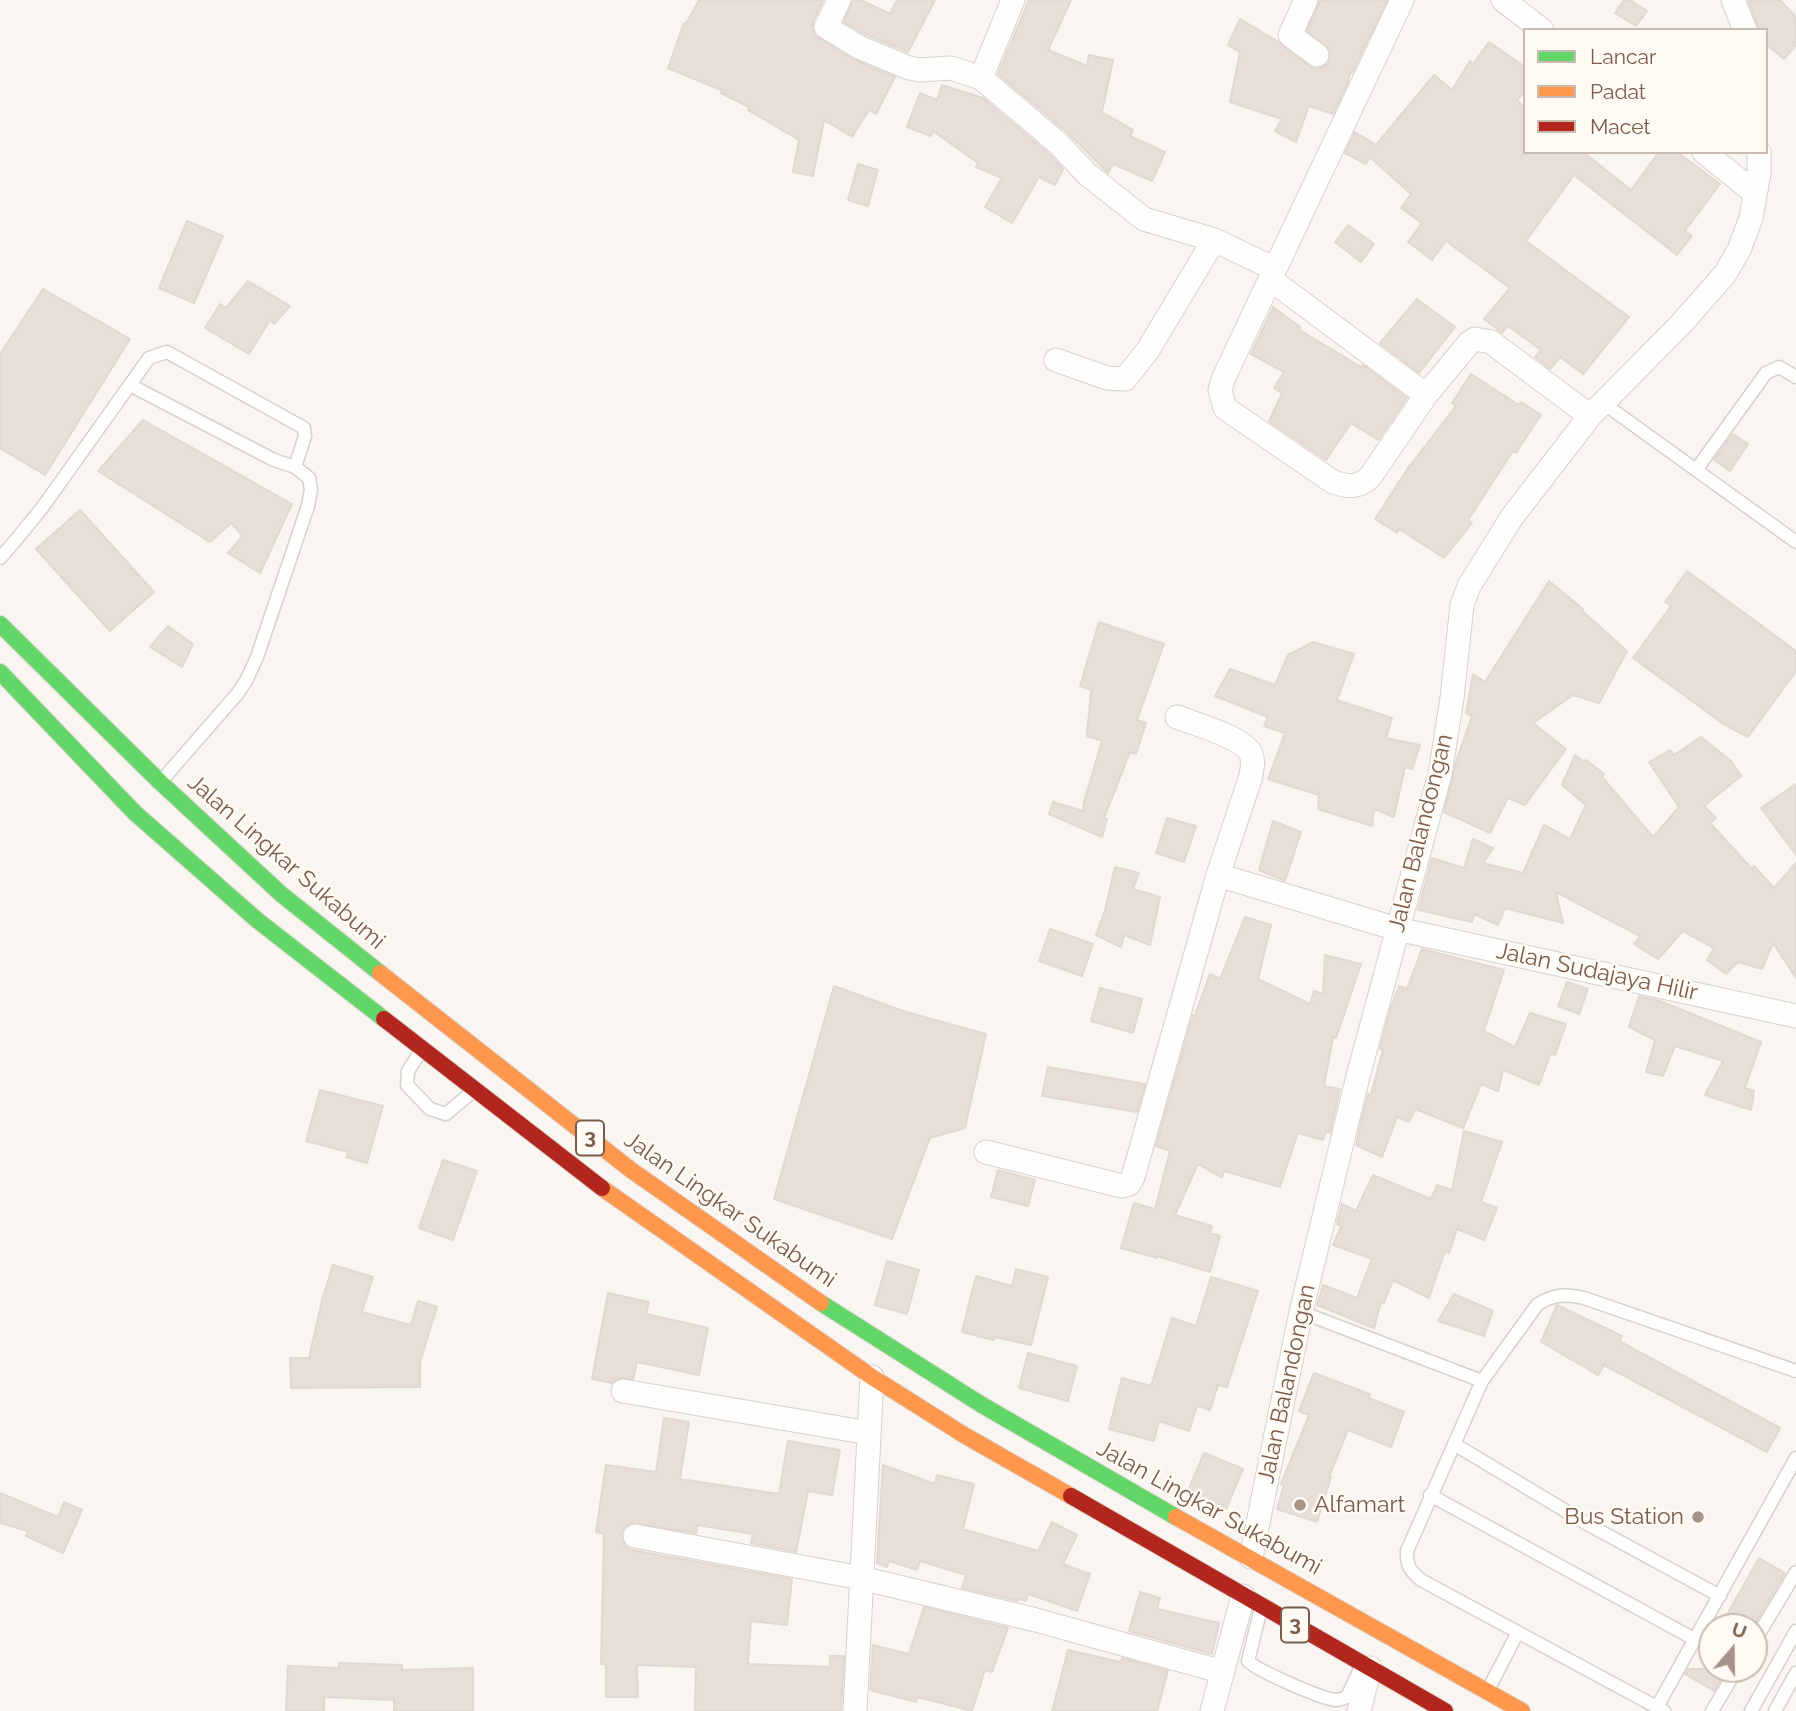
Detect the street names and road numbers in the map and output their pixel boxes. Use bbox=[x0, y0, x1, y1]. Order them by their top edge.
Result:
street label: Jalan Balandongan bbox=[1383, 731, 1459, 935]
street label: Jalan Lingkar Sukabumi bbox=[182, 769, 390, 955]
street label: Jalan Sudajaya Hilir bbox=[1494, 937, 1700, 1007]
road number: 3 bbox=[576, 1120, 604, 1156]
street label: Jalan Lingkar Sukabumi bbox=[619, 1126, 841, 1294]
street label: Jalan Balandongan bbox=[1252, 1282, 1322, 1486]
street label: Jalan Lingkar Sukabumi bbox=[1092, 1435, 1326, 1581]
road number: 3 bbox=[1281, 1608, 1309, 1642]

